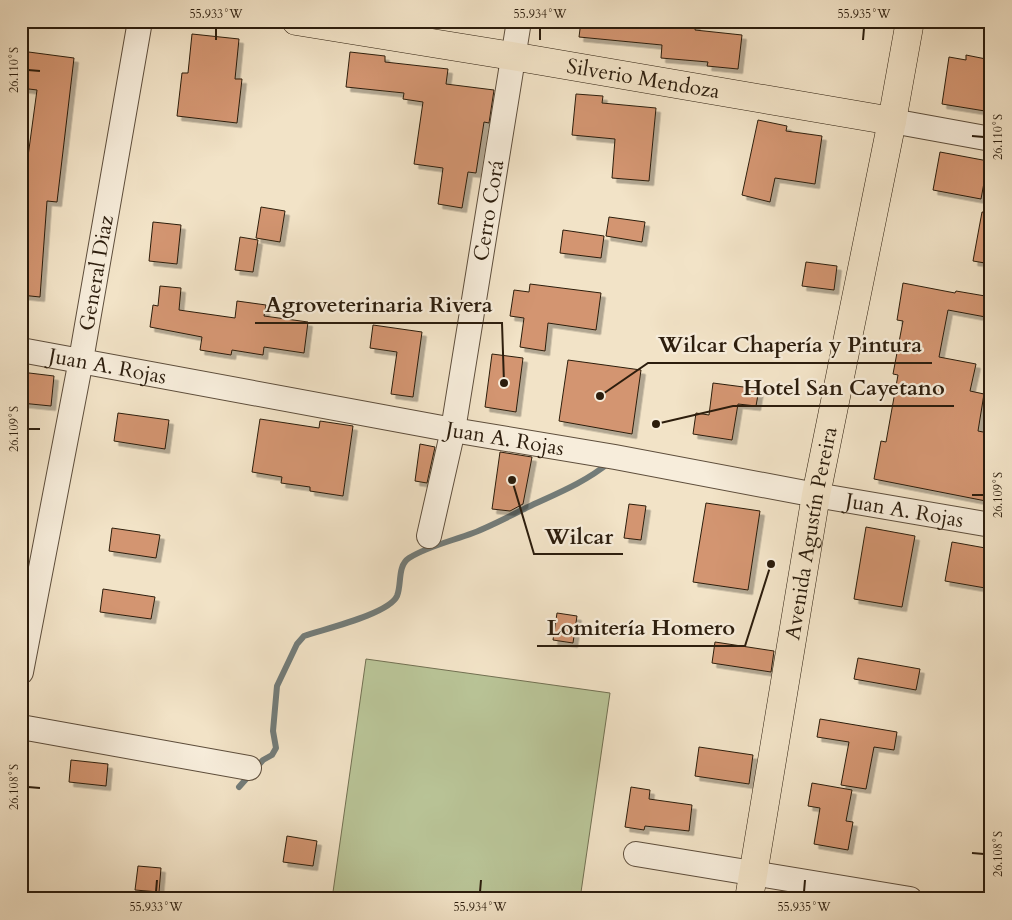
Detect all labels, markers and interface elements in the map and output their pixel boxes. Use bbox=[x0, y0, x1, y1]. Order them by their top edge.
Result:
text: 55.933°W bbox=[189, 6, 243, 22]
text: 55.934°W bbox=[513, 6, 567, 22]
text: 55.935°W bbox=[837, 6, 891, 22]
text: 26.110°S bbox=[6, 47, 22, 93]
street label: Silverio Mendoza bbox=[564, 52, 722, 106]
text: 26.110°S bbox=[990, 114, 1006, 160]
street label: Cerro Corá bbox=[466, 158, 511, 263]
street label: General Diaz bbox=[72, 212, 121, 333]
callout: Agroveterinaria Rivera bbox=[255, 286, 502, 323]
text: Agroveterinaria Rivera bbox=[265, 290, 493, 320]
callout: Wilcar Chapería y Pintura bbox=[648, 326, 932, 363]
text: Wilcar Chapería y Pintura bbox=[657, 330, 922, 360]
street label: Juan A. Rojas bbox=[43, 341, 169, 392]
callout: Hotel San Cayetano bbox=[733, 369, 954, 406]
text: Hotel San Cayetano bbox=[743, 373, 945, 403]
text: 26.109°S bbox=[6, 406, 22, 452]
street label: Juan A. Rojas bbox=[440, 414, 566, 463]
street label: Avenida Agustín Pereira bbox=[778, 424, 845, 642]
text: 26.109°S bbox=[990, 472, 1006, 518]
street label: Juan A. Rojas bbox=[840, 486, 966, 535]
callout: Wilcar bbox=[534, 517, 623, 554]
text: Wilcar bbox=[544, 522, 614, 552]
callout: Lomitería Homero bbox=[537, 609, 745, 646]
text: Lomitería Homero bbox=[547, 613, 735, 643]
text: 26.108°S bbox=[6, 764, 22, 810]
text: 26.108°S bbox=[990, 831, 1006, 877]
text: 55.933°W bbox=[129, 899, 183, 915]
text: 55.934°W bbox=[453, 899, 507, 915]
text: 55.935°W bbox=[777, 899, 831, 915]

